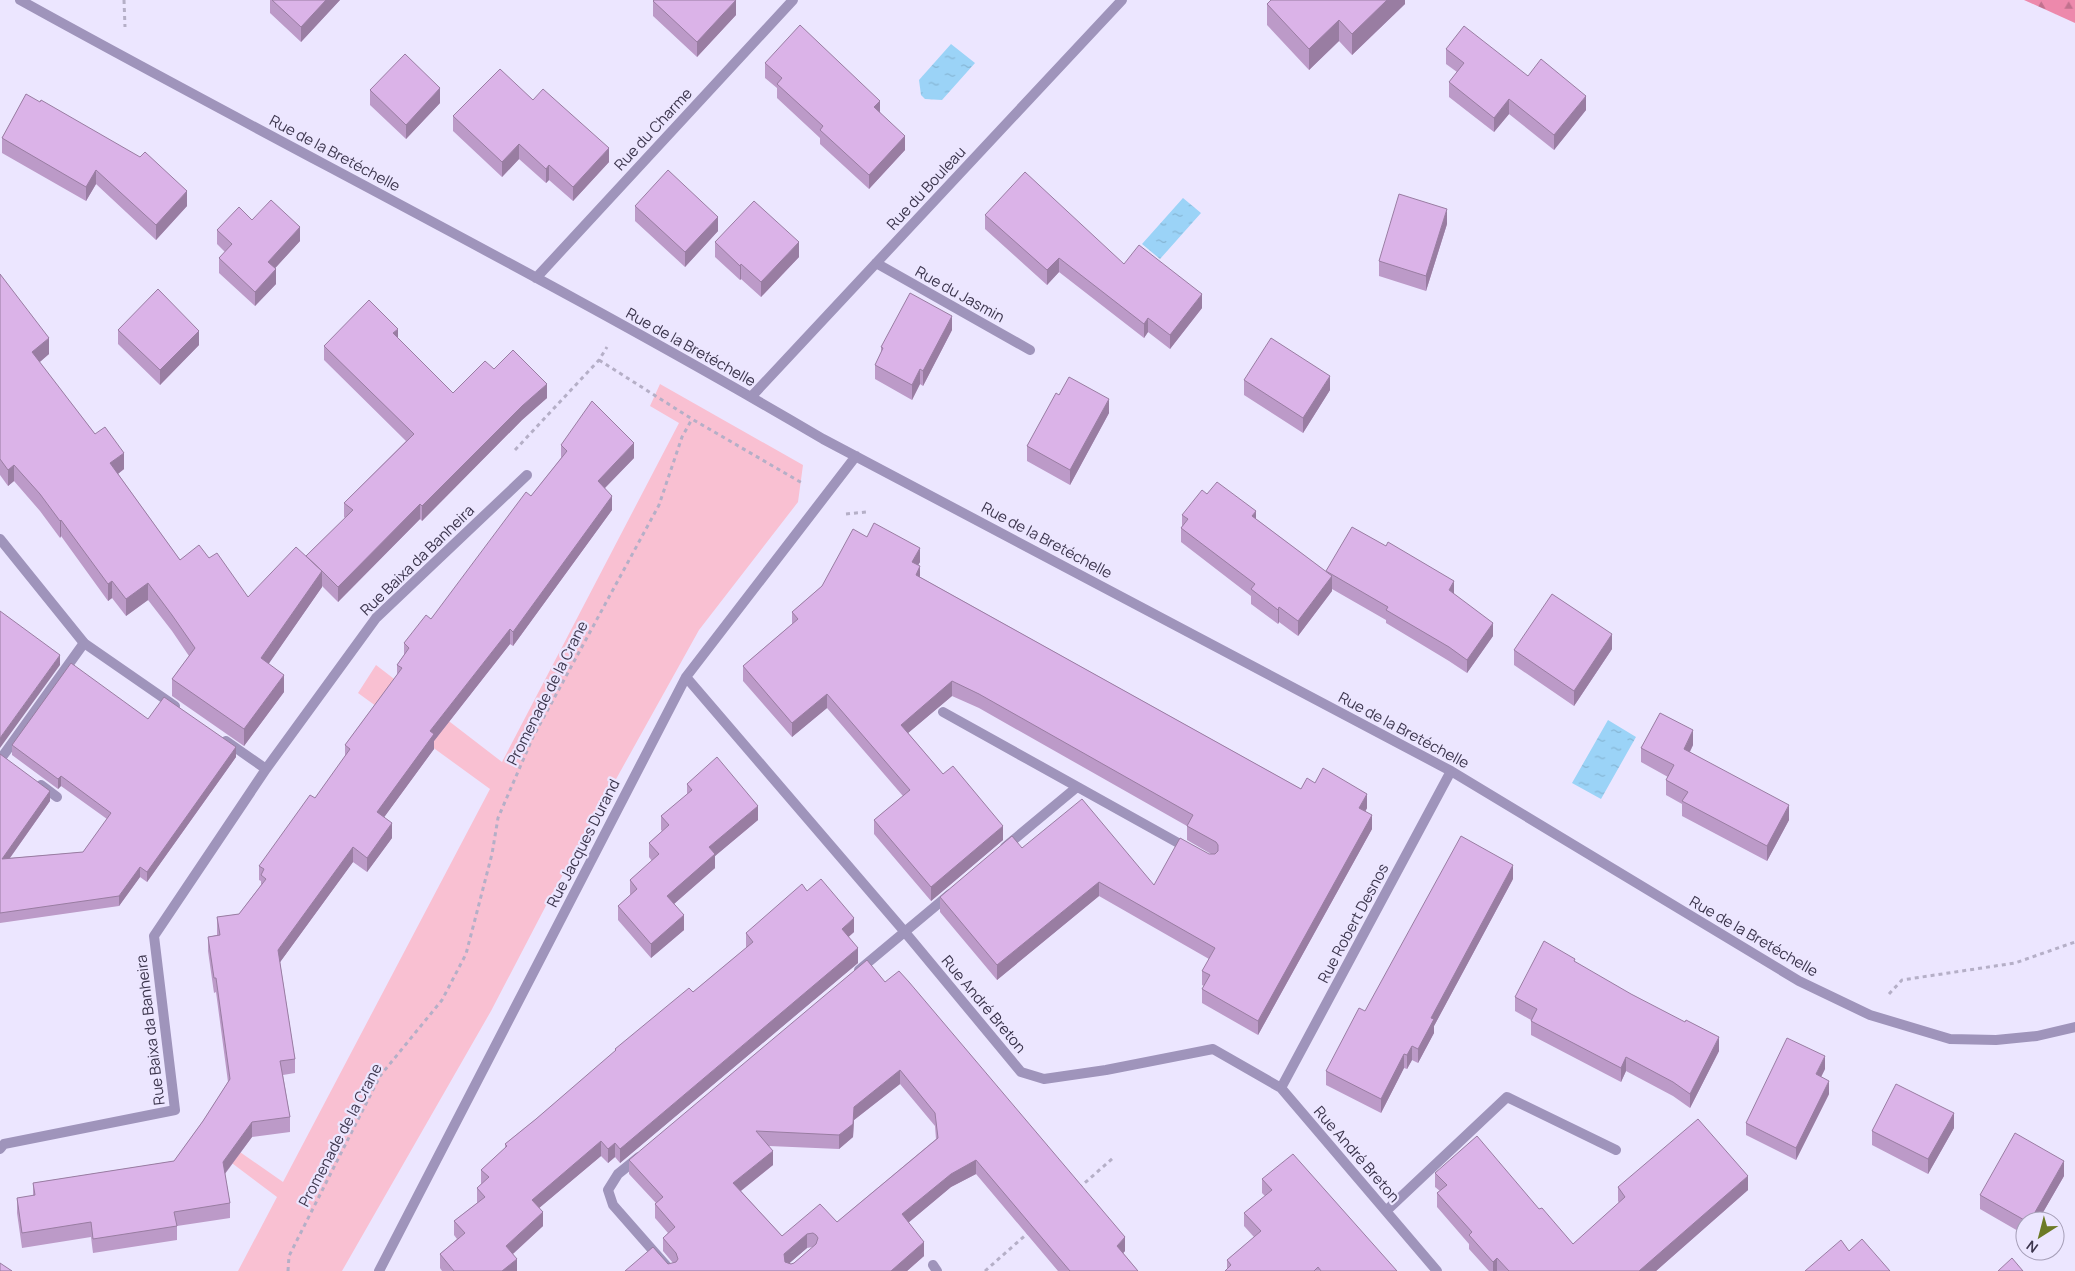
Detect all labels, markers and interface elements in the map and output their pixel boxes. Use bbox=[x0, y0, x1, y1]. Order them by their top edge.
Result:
street label: Rue du Charme bbox=[609, 83, 697, 175]
street label: Rue de la Bretéchelle bbox=[266, 110, 404, 197]
street label: Rue du Bouleau bbox=[882, 142, 970, 234]
street label: Rue du Jasmin bbox=[912, 261, 1009, 327]
street label: Rue de la Bretéchelle bbox=[622, 303, 760, 392]
street label: Rue de la Bretéchelle bbox=[978, 497, 1116, 584]
street label: Rue Baixa da Banheira bbox=[355, 500, 479, 620]
street label: Promenade de la Crane bbox=[501, 617, 593, 769]
street label: Rue de la Bretéchelle bbox=[1335, 687, 1473, 774]
street label: Rue Jacques Durand bbox=[542, 775, 624, 911]
street label: Rue Robert Desnos bbox=[1313, 859, 1393, 987]
street label: Rue de la Bretéchelle bbox=[1686, 891, 1822, 982]
street label: Rue André Breton bbox=[937, 951, 1031, 1057]
street label: Rue Baixa da Banheira bbox=[130, 954, 170, 1106]
street label: Promenade de la Crane bbox=[293, 1059, 387, 1210]
street label: Rue André Breton bbox=[1309, 1101, 1405, 1207]
north arrow bbox=[2015, 1211, 2065, 1261]
text: N bbox=[2022, 1236, 2042, 1258]

